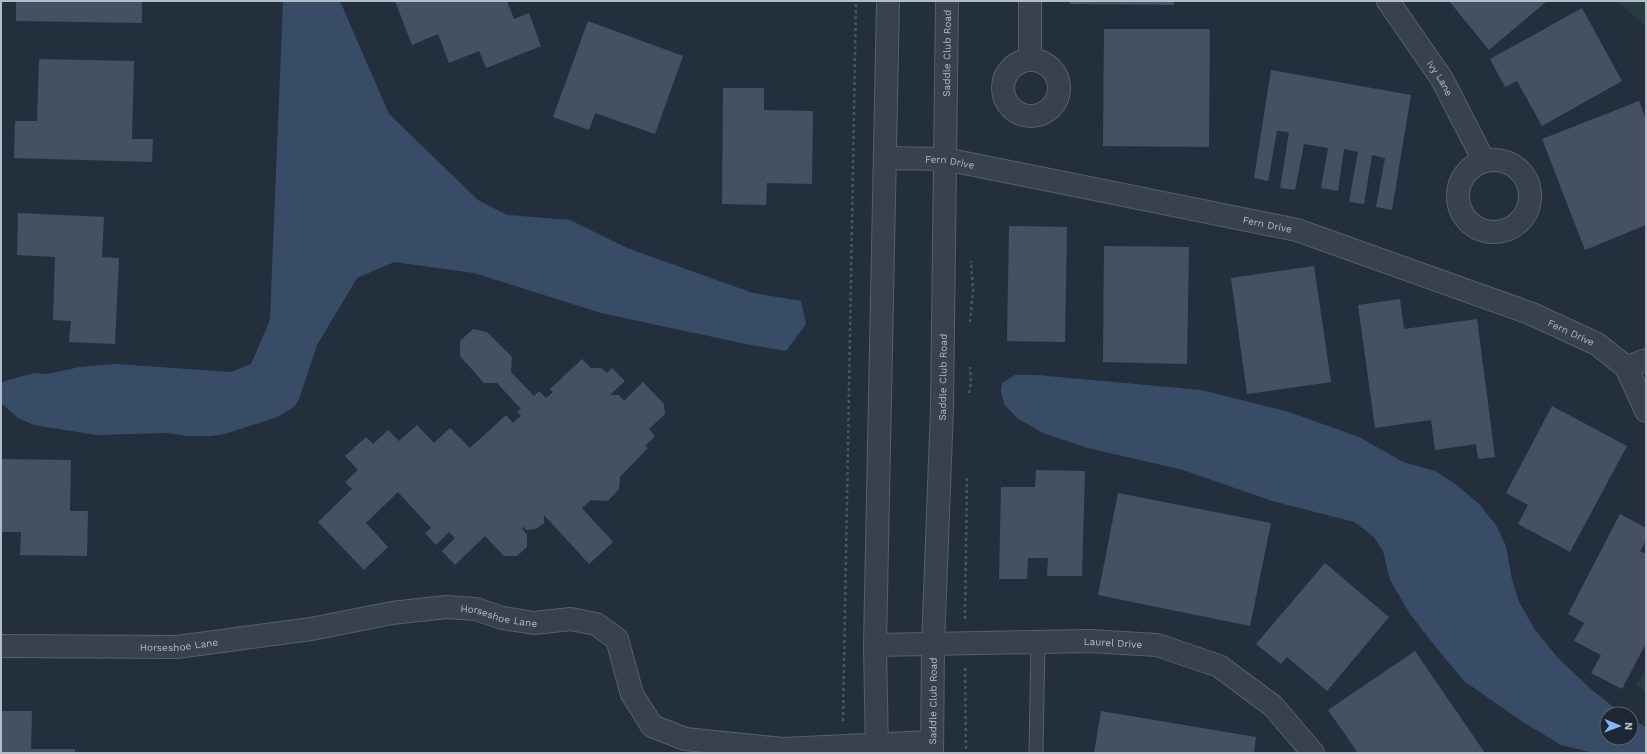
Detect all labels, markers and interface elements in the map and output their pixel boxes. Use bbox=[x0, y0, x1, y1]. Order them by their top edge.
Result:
street label: Saddle Club Road bbox=[940, 10, 952, 97]
street label: Ivy Lane bbox=[1425, 58, 1455, 98]
street label: Fern Drive bbox=[925, 153, 976, 170]
street label: Fern Drive bbox=[1242, 214, 1293, 234]
street label: Fern Drive bbox=[1546, 317, 1597, 348]
street label: Saddle Club Road bbox=[936, 334, 948, 421]
street label: Horseshoe Lane bbox=[460, 602, 538, 629]
street label: Laurel Drive bbox=[1084, 635, 1143, 650]
street label: Horseshoe Lane bbox=[140, 636, 219, 653]
street label: Saddle Club Road bbox=[927, 657, 938, 745]
north arrow bbox=[1599, 706, 1639, 746]
text: N bbox=[1622, 722, 1635, 730]

